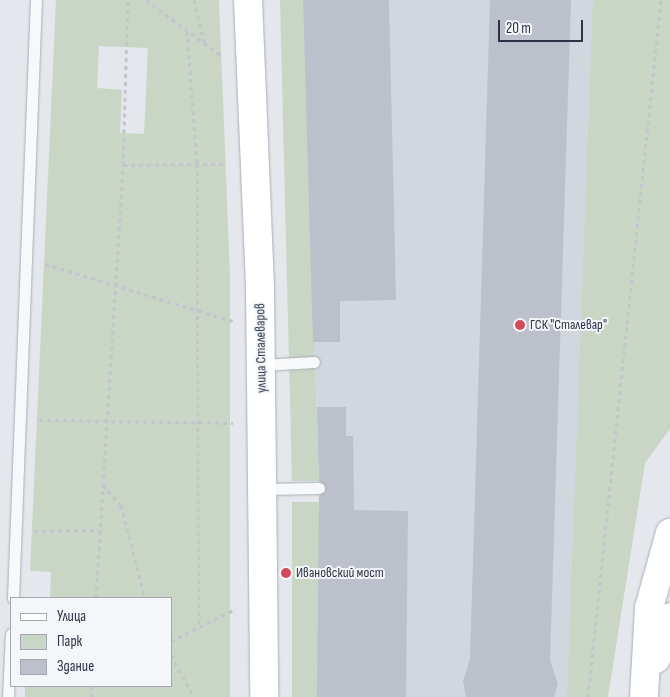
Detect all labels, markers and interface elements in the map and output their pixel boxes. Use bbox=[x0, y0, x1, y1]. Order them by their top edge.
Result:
scale bar bbox=[500, 10, 585, 42]
text: 20 m bbox=[506, 19, 531, 38]
street label: улица Сталеваров bbox=[252, 303, 270, 393]
place label: ГСК "Сталевар" bbox=[530, 317, 607, 333]
marker: ГСК "Сталевар" bbox=[514, 319, 526, 331]
place label: Ивановский мост bbox=[296, 565, 384, 581]
marker: Ивановский мост bbox=[280, 567, 292, 579]
legend bbox=[10, 597, 172, 687]
text: Улица bbox=[57, 607, 86, 626]
text: Парк bbox=[57, 632, 82, 651]
text: Здание bbox=[57, 657, 94, 676]

